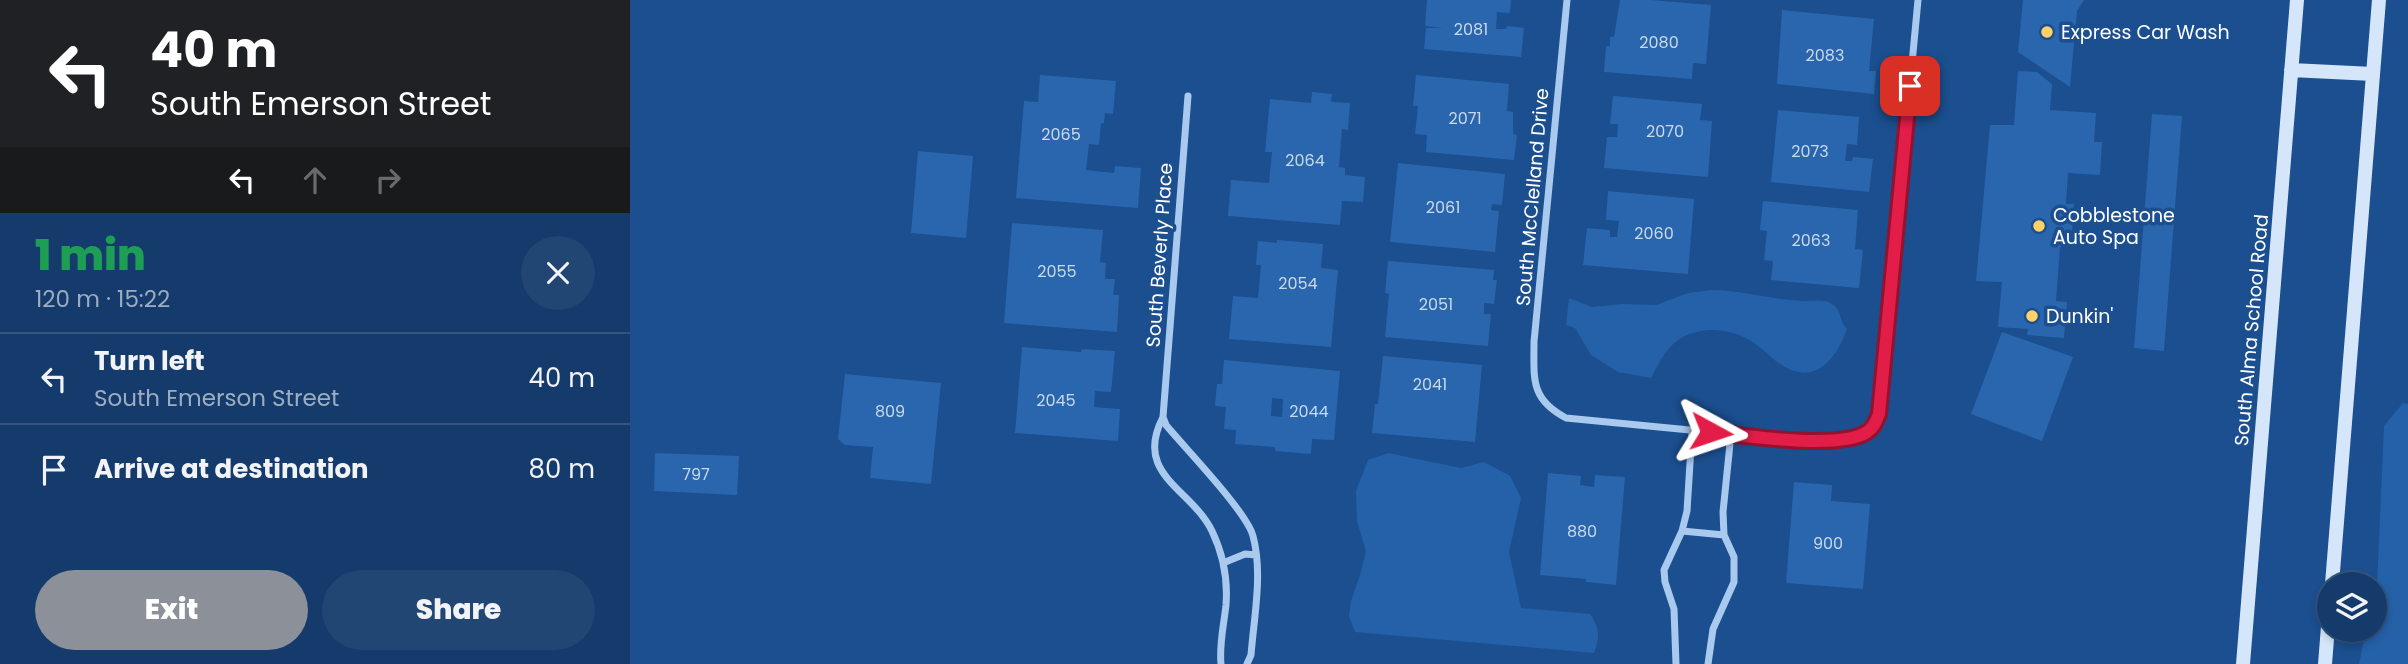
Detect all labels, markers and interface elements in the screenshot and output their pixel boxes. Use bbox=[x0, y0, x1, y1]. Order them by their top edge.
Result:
text: 40 m bbox=[150, 16, 277, 84]
house number: 2081 bbox=[1454, 18, 1488, 41]
place label: Express Car Wash bbox=[2061, 19, 2230, 46]
marker: Express Car Wash bbox=[2039, 24, 2055, 40]
icon: left bbox=[35, 28, 126, 119]
house number: 2080 bbox=[1639, 31, 1679, 54]
house number: 2083 bbox=[1806, 44, 1844, 67]
pin bbox=[1880, 56, 1940, 116]
icon: arrive bbox=[1891, 67, 1929, 105]
text: South Emerson Street bbox=[150, 81, 491, 126]
street label: South McClelland Drive bbox=[1510, 87, 1555, 307]
house number: 2071 bbox=[1448, 107, 1482, 130]
house number: 2070 bbox=[1646, 120, 1684, 143]
house number: 2065 bbox=[1041, 123, 1081, 146]
house number: 2073 bbox=[1791, 140, 1829, 163]
house number: 2064 bbox=[1285, 149, 1325, 172]
icon: left bbox=[223, 161, 261, 199]
icon: ahead bbox=[296, 161, 334, 199]
icon: right bbox=[369, 161, 407, 199]
street label: South Beverly Place bbox=[1140, 162, 1179, 348]
house number: 2061 bbox=[1426, 196, 1460, 219]
place label: Cobblestone Auto Spa bbox=[2053, 202, 2175, 251]
street label: South Alma School Road bbox=[2228, 213, 2275, 447]
marker: Cobblestone Auto Spa bbox=[2031, 218, 2047, 234]
house number: 2060 bbox=[1634, 222, 1674, 245]
text: 1 min bbox=[35, 226, 146, 285]
house number: 2063 bbox=[1792, 229, 1830, 252]
button: close bbox=[521, 236, 595, 310]
house number: 2055 bbox=[1037, 260, 1077, 283]
house number: 2054 bbox=[1278, 272, 1318, 295]
text: 120 m · 15:22 bbox=[35, 283, 170, 315]
house number: 2051 bbox=[1419, 293, 1453, 316]
place label: Dunkin' bbox=[2046, 303, 2113, 330]
marker: Dunkin' bbox=[2024, 308, 2040, 324]
text: Turn left bbox=[94, 343, 205, 379]
icon: left bbox=[35, 360, 73, 398]
text: 40 m bbox=[529, 360, 595, 396]
house number: 2041 bbox=[1413, 373, 1447, 396]
text: South Emerson Street bbox=[94, 382, 339, 414]
house number: 2045 bbox=[1036, 389, 1076, 412]
position arrow bbox=[1674, 395, 1748, 469]
house number: 809 bbox=[875, 400, 905, 423]
house number: 2044 bbox=[1289, 400, 1329, 423]
icon: arrive bbox=[35, 451, 73, 489]
text: Arrive at destination bbox=[94, 451, 369, 487]
text: 80 m bbox=[529, 451, 595, 487]
house number: 797 bbox=[682, 463, 710, 486]
house number: 880 bbox=[1567, 520, 1597, 543]
house number: 900 bbox=[1813, 532, 1843, 555]
button: Exit bbox=[35, 570, 308, 650]
button: Share bbox=[322, 570, 595, 650]
map controls bbox=[2317, 572, 2387, 642]
button: layers bbox=[2317, 572, 2387, 642]

